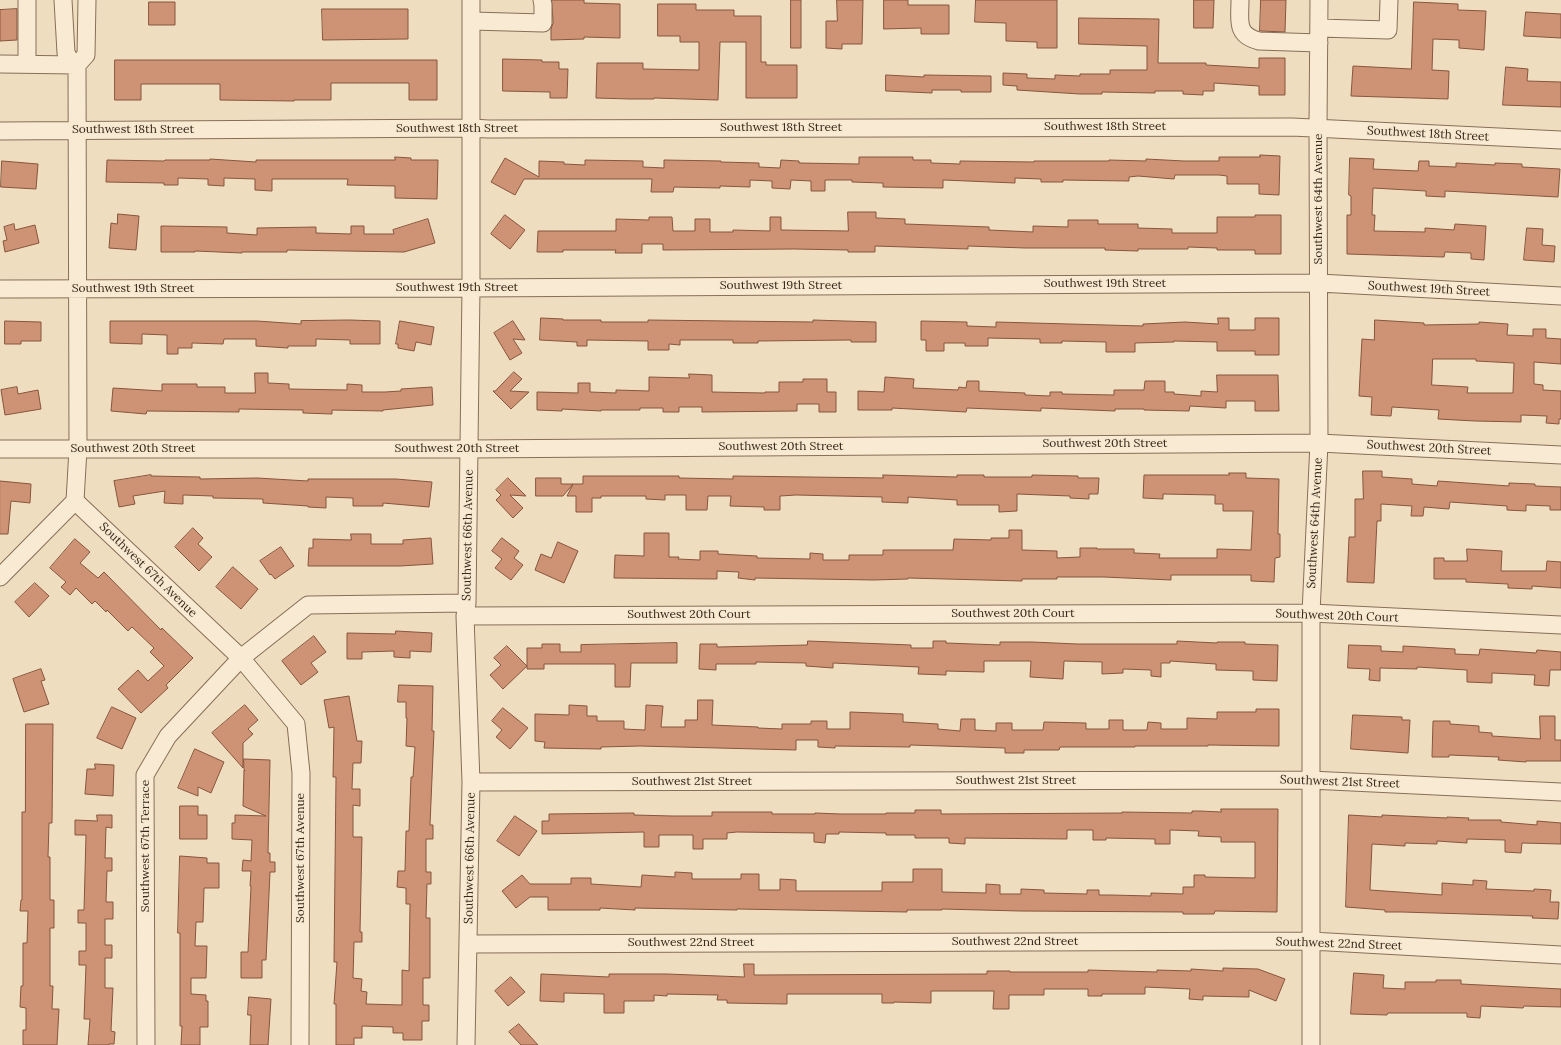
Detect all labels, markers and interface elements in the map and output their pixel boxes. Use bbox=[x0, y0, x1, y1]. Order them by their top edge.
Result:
street label: Southwest 18th Street bbox=[1044, 120, 1166, 134]
street label: Southwest 18th Street bbox=[720, 121, 842, 135]
street label: Southwest 18th Street bbox=[396, 122, 518, 136]
street label: Southwest 18th Street bbox=[72, 123, 194, 137]
street label: Southwest 18th Street bbox=[1367, 124, 1489, 144]
street label: Southwest 64th Avenue bbox=[1312, 133, 1326, 265]
street label: Southwest 19th Street bbox=[1044, 277, 1166, 291]
street label: Southwest 19th Street bbox=[720, 279, 842, 293]
street label: Southwest 19th Street bbox=[1368, 279, 1490, 299]
street label: Southwest 19th Street bbox=[396, 281, 518, 295]
street label: Southwest 19th Street bbox=[72, 282, 194, 296]
street label: Southwest 20th Street bbox=[1043, 437, 1167, 451]
street label: Southwest 20th Street bbox=[1366, 438, 1492, 458]
street label: Southwest 20th Street bbox=[719, 440, 843, 454]
street label: Southwest 20th Street bbox=[71, 442, 195, 456]
street label: Southwest 20th Street bbox=[395, 442, 519, 456]
street label: Southwest 64th Avenue bbox=[1304, 457, 1326, 589]
street label: Southwest 66th Avenue bbox=[460, 469, 476, 601]
street label: Southwest 67th Avenue bbox=[96, 520, 200, 620]
street label: Southwest 20th Court bbox=[951, 607, 1075, 621]
street label: Southwest 20th Court bbox=[1275, 607, 1399, 625]
street label: Southwest 20th Court bbox=[627, 608, 751, 622]
street label: Southwest 21st Street bbox=[1280, 773, 1400, 791]
street label: Southwest 21st Street bbox=[956, 774, 1076, 788]
street label: Southwest 21st Street bbox=[632, 775, 752, 789]
street label: Southwest 67th Terrace bbox=[139, 780, 153, 912]
street label: Southwest 66th Avenue bbox=[462, 792, 478, 924]
street label: Southwest 67th Avenue bbox=[294, 793, 308, 923]
street label: Southwest 22nd Street bbox=[952, 935, 1078, 949]
street label: Southwest 22nd Street bbox=[1275, 935, 1403, 953]
street label: Southwest 22nd Street bbox=[628, 936, 754, 950]

